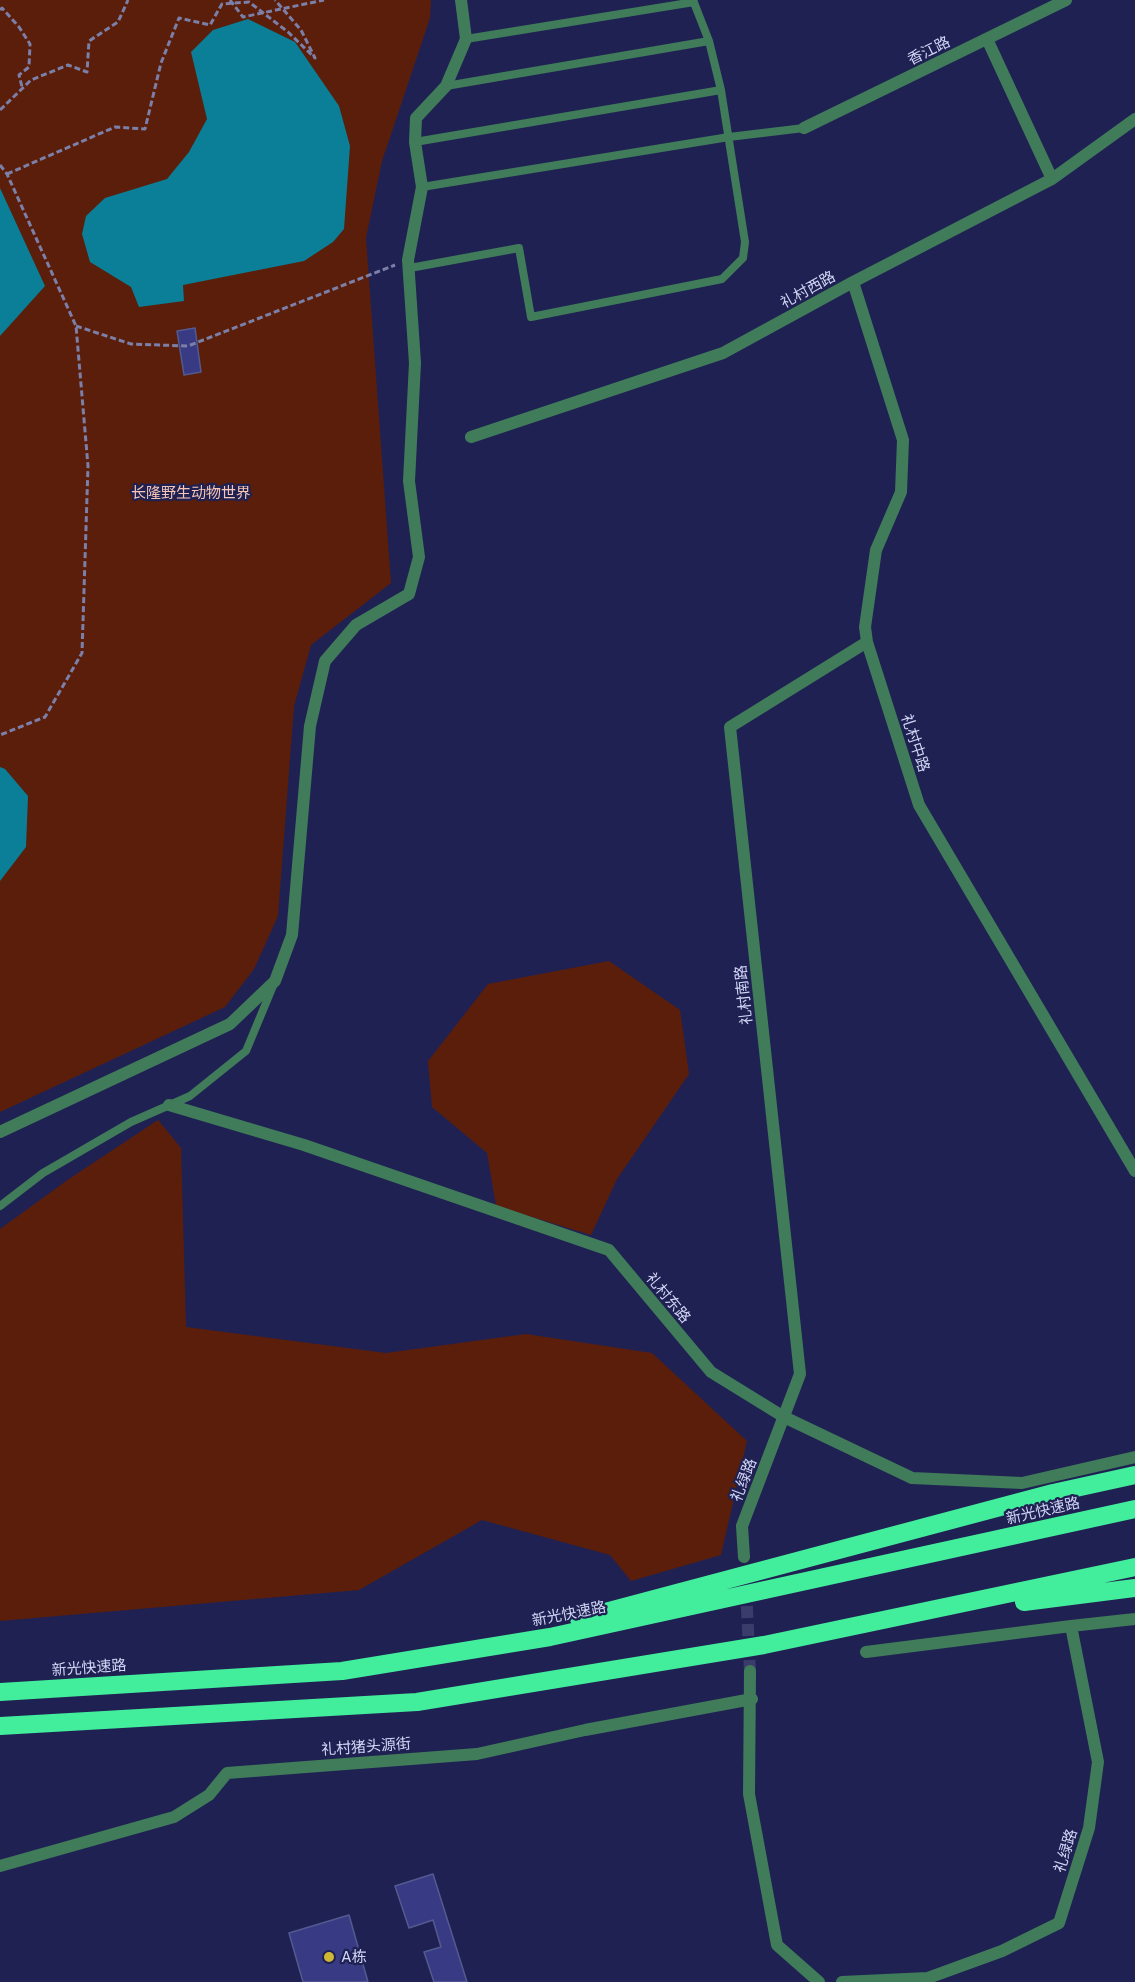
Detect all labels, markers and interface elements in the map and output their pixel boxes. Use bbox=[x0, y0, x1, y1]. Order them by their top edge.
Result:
street label: 香江路 bbox=[905, 33, 953, 69]
street label: 礼村西路 bbox=[777, 268, 839, 312]
park label: 长隆野生动物世界 bbox=[131, 484, 251, 502]
street label: 礼村中路 bbox=[897, 712, 933, 774]
street label: 礼村南路 bbox=[732, 964, 756, 1026]
street label: 礼村东路 bbox=[642, 1269, 694, 1327]
street label: 礼绿路 bbox=[728, 1456, 760, 1504]
street label: 新光快速路 bbox=[1004, 1494, 1082, 1528]
street label: 新光快速路 bbox=[530, 1598, 608, 1630]
street label: 新光快速路 bbox=[51, 1656, 127, 1680]
street label: 礼村猪头源街 bbox=[320, 1735, 412, 1759]
street label: 礼绿路 bbox=[1051, 1827, 1081, 1875]
place label: A栋 bbox=[341, 1948, 367, 1966]
marker: A栋 bbox=[322, 1950, 336, 1964]

